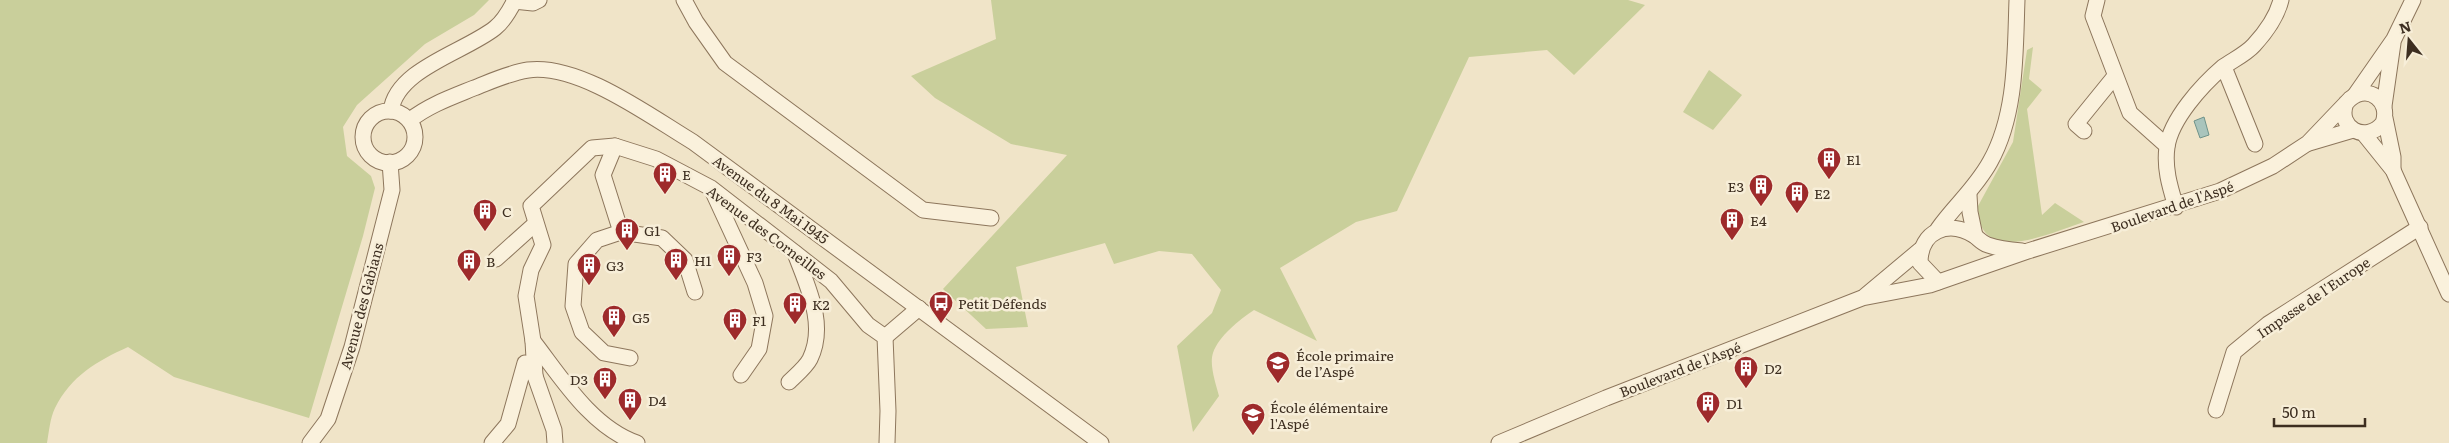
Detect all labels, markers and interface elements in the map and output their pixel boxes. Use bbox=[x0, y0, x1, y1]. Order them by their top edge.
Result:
north arrow bbox=[2384, 15, 2434, 65]
text: N bbox=[2396, 15, 2414, 38]
building icon: E1 bbox=[1816, 146, 1842, 180]
place label: E1 bbox=[1846, 149, 1861, 169]
street label: Avenue du 8 Mai 1945 bbox=[709, 150, 833, 248]
building icon: E bbox=[652, 161, 678, 195]
place label: E bbox=[682, 164, 691, 184]
building icon: E3 bbox=[1748, 173, 1774, 207]
place label: E3 bbox=[1727, 176, 1744, 196]
street label: Boulevard de l'Aspé bbox=[2108, 176, 2236, 236]
street label: Avenue des Corneilles bbox=[703, 180, 831, 284]
building icon: E2 bbox=[1784, 180, 1810, 214]
place label: E2 bbox=[1814, 183, 1830, 203]
building icon: C bbox=[472, 198, 498, 232]
place label: C bbox=[502, 201, 512, 221]
building icon: E4 bbox=[1719, 207, 1745, 241]
place label: E4 bbox=[1750, 210, 1767, 230]
building icon: G1 bbox=[614, 217, 640, 251]
place label: G1 bbox=[644, 220, 661, 240]
street label: Avenue des Gabians bbox=[334, 241, 388, 371]
building icon: F3 bbox=[716, 243, 742, 277]
place label: F3 bbox=[746, 246, 762, 266]
building icon: H1 bbox=[663, 247, 689, 281]
building icon: B bbox=[456, 248, 482, 282]
place label: H1 bbox=[694, 250, 712, 270]
place label: B bbox=[486, 251, 495, 271]
building icon: G3 bbox=[576, 252, 602, 286]
street label: Impasse de l'Europe bbox=[2252, 252, 2374, 342]
place label: G3 bbox=[606, 255, 624, 275]
bus stop icon: Petit Défends bbox=[928, 290, 954, 324]
building icon: K2 bbox=[782, 291, 808, 325]
place label: Petit Défends bbox=[958, 293, 1046, 313]
place label: K2 bbox=[812, 294, 830, 314]
building icon: G5 bbox=[601, 304, 627, 338]
place label: G5 bbox=[632, 307, 650, 327]
building icon: F1 bbox=[722, 307, 748, 341]
place label: F1 bbox=[752, 310, 767, 330]
street label: Boulevard de l'Aspé bbox=[1616, 337, 1744, 401]
place label: École primaire de l’Aspé bbox=[1296, 345, 1394, 381]
school or university icon: École primaire de l’Aspé bbox=[1265, 350, 1291, 384]
building icon: D2 bbox=[1733, 355, 1759, 389]
place label: D2 bbox=[1764, 358, 1782, 378]
building icon: D3 bbox=[592, 366, 618, 400]
place label: D3 bbox=[570, 369, 588, 389]
building icon: D4 bbox=[617, 387, 643, 421]
place label: D4 bbox=[648, 390, 667, 410]
building icon: D1 bbox=[1695, 390, 1721, 424]
place label: D1 bbox=[1726, 393, 1743, 413]
scale bar bbox=[2274, 396, 2365, 428]
place label: École élémentaire l'Aspé bbox=[1270, 397, 1388, 433]
text: 50 m bbox=[2282, 400, 2316, 423]
school or university icon: École élémentaire l'Aspé bbox=[1240, 402, 1266, 436]

